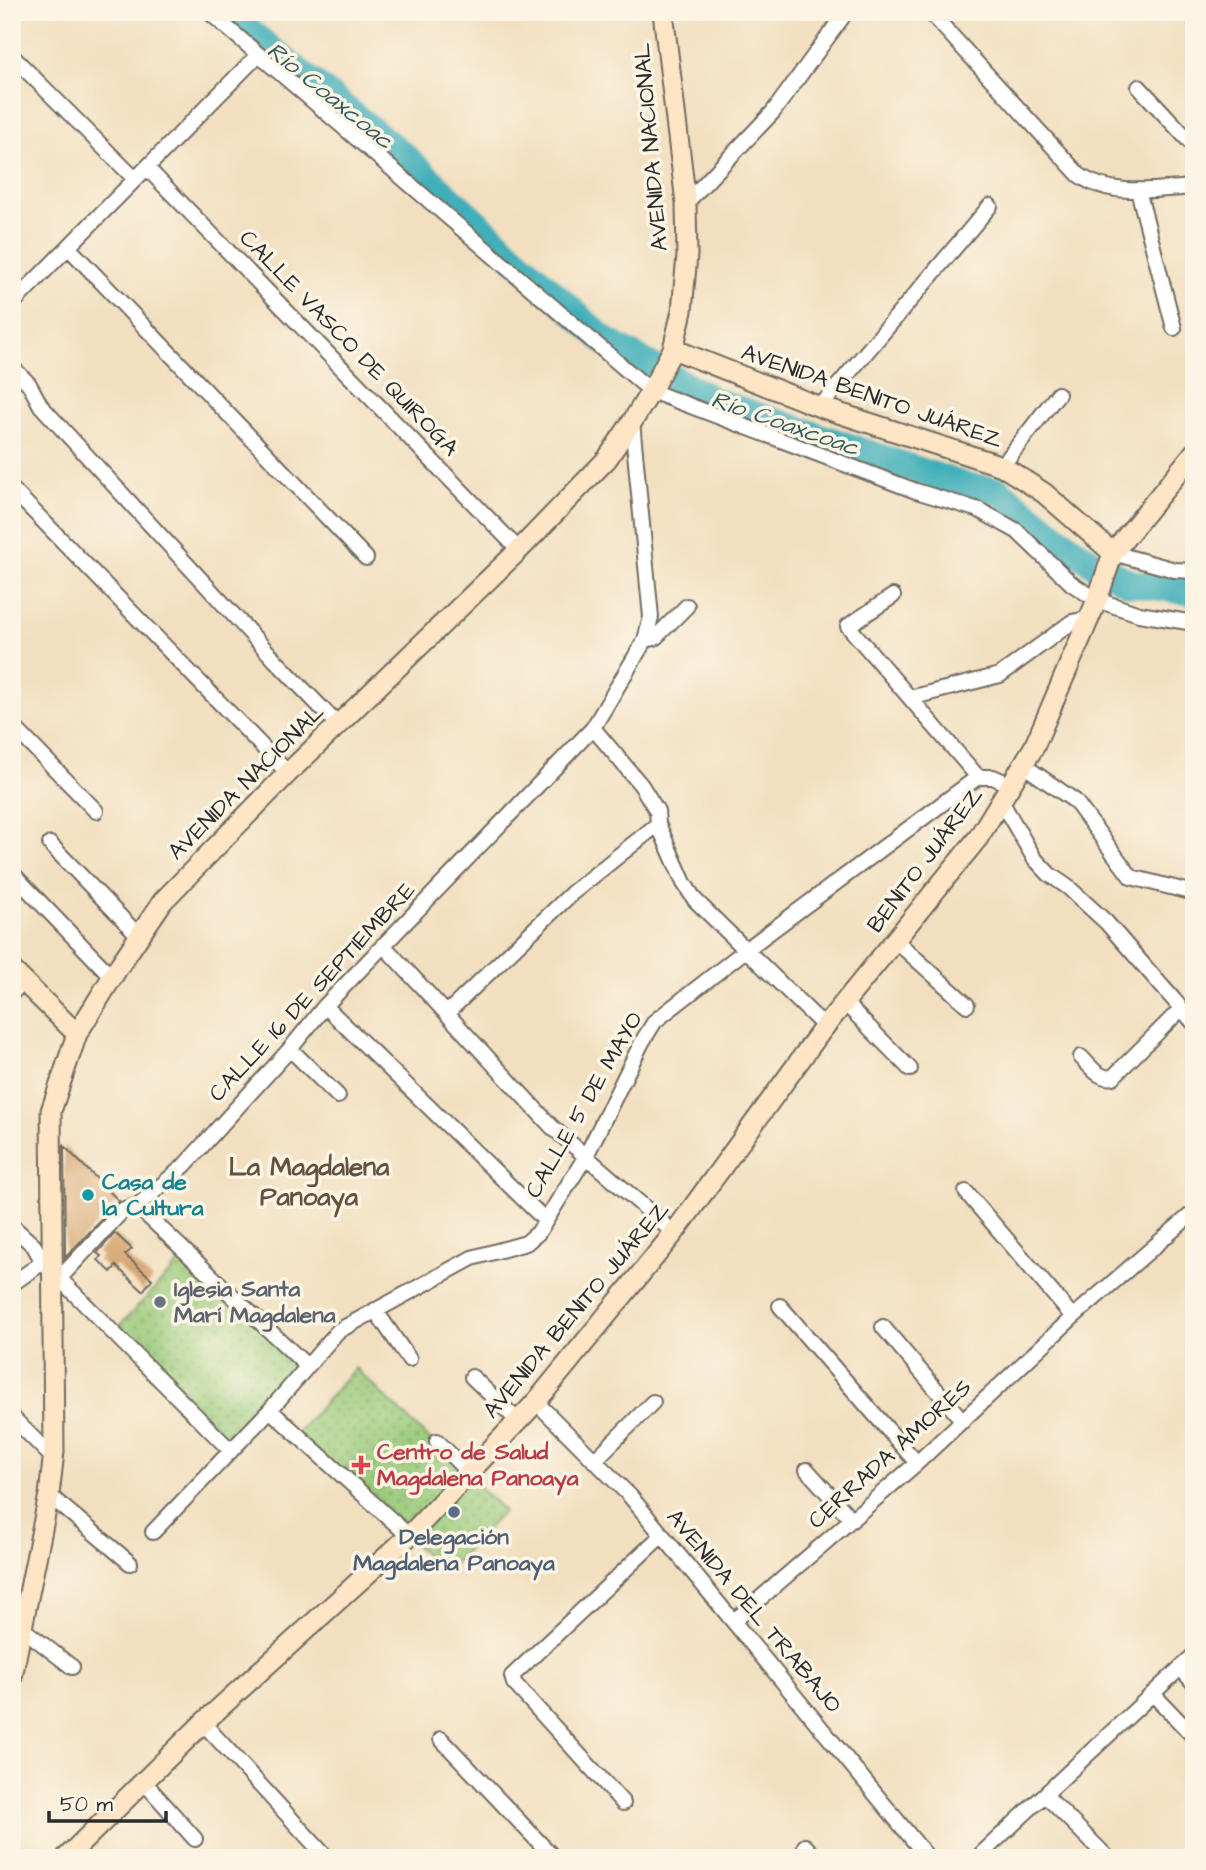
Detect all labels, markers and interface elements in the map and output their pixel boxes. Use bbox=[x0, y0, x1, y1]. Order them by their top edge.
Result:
water label: Río Coaxcoac bbox=[259, 34, 401, 158]
street label: AVENIDA NACIONAL bbox=[626, 41, 676, 252]
street label: CALLE VASCO DE QUIROGA bbox=[232, 223, 466, 463]
street label: AVENIDA BENITO JUÁREZ bbox=[737, 336, 1007, 456]
water label: Río Coaxcoac bbox=[707, 383, 864, 465]
street label: AVENIDA NACIONAL bbox=[161, 697, 331, 867]
street label: BENITO JUÁREZ bbox=[860, 781, 990, 939]
street label: CALLE 16 DE SEPTIEMBRE bbox=[201, 875, 423, 1109]
street label: CALLE 5 DE MAYO bbox=[518, 1006, 650, 1204]
district label: La Magdalena Panoaya bbox=[229, 1149, 390, 1218]
place label: Casa de la Cultura bbox=[102, 1166, 204, 1224]
marker: Casa de la Cultura bbox=[80, 1187, 96, 1203]
street label: AVENIDA BENITO JUÁREZ bbox=[476, 1195, 676, 1425]
place label: Iglesia Santa Marí Magdalena bbox=[174, 1273, 336, 1332]
marker: Iglesia Santa Marí Magdalena bbox=[152, 1294, 168, 1310]
street label: CERRADA AMORES bbox=[801, 1372, 979, 1536]
place label: Centro de Salud Magdalena Panoaya bbox=[377, 1436, 579, 1496]
marker: Centro de Salud Magdalena Panoaya bbox=[351, 1455, 371, 1475]
street label: AVENIDA DEL TRABAJO bbox=[659, 1502, 849, 1720]
marker: Delegación Magdalena Panoaya bbox=[446, 1504, 462, 1520]
place label: Delegación Magdalena Panoaya bbox=[353, 1521, 555, 1581]
scale bar bbox=[49, 1779, 166, 1823]
text: 50 m bbox=[60, 1790, 114, 1819]

